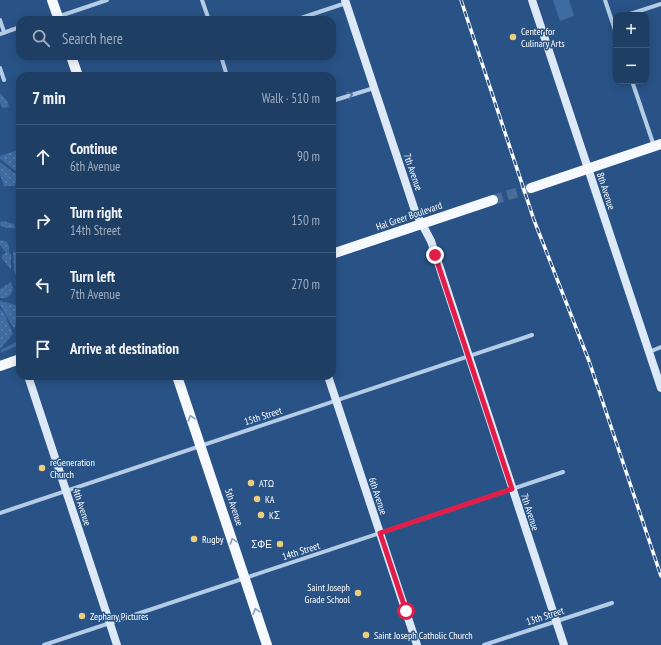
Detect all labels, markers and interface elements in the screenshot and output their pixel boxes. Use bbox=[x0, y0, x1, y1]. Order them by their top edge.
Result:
map controls bbox=[613, 12, 649, 84]
button: + bbox=[613, 12, 649, 48]
search box bbox=[16, 16, 336, 60]
place label: Center for Culinary Arts bbox=[521, 25, 565, 50]
icon: search bbox=[30, 27, 52, 49]
text: Search here bbox=[62, 29, 123, 48]
marker: Center for Culinary Arts bbox=[508, 32, 518, 42]
button: − bbox=[613, 48, 649, 84]
text: 7 min bbox=[32, 87, 66, 109]
text: Walk · 510 m bbox=[262, 90, 320, 107]
one-way arrow bbox=[346, 91, 353, 100]
text: Continue bbox=[70, 139, 117, 158]
icon: ahead bbox=[32, 146, 54, 168]
text: 90 m bbox=[297, 148, 320, 165]
street label: 7th Avenue bbox=[401, 152, 425, 192]
text: 6th Avenue bbox=[70, 158, 120, 175]
street label: 8th Avenue bbox=[594, 171, 618, 211]
street label: Hal Greer Boulevard bbox=[374, 199, 444, 233]
text: Turn right bbox=[70, 203, 122, 222]
icon: right bbox=[32, 210, 54, 232]
text: 150 m bbox=[291, 212, 320, 229]
text: 14th Street bbox=[70, 222, 121, 239]
route end bbox=[426, 246, 444, 264]
text: Turn left bbox=[70, 267, 115, 286]
icon: left bbox=[32, 274, 54, 296]
text: 270 m bbox=[291, 276, 320, 293]
text: 7th Avenue bbox=[70, 286, 120, 303]
icon: arrive bbox=[32, 338, 54, 360]
text: Arrive at destination bbox=[70, 339, 179, 358]
street label: 15th Street bbox=[242, 404, 284, 428]
one-way arrow bbox=[188, 414, 196, 421]
place label: reGeneration Church bbox=[50, 456, 95, 481]
marker: reGeneration Church bbox=[37, 463, 47, 473]
street label: 6th Avenue bbox=[366, 476, 390, 516]
place label: ATΩ bbox=[259, 477, 274, 490]
marker: ATΩ bbox=[246, 478, 256, 488]
street label: 4th Avenue bbox=[70, 487, 94, 527]
street label: 5th Avenue bbox=[222, 487, 246, 527]
street label: 7th Avenue bbox=[518, 492, 542, 532]
place label: KA bbox=[265, 493, 275, 506]
marker: KA bbox=[252, 494, 262, 504]
place label: KΣ bbox=[269, 509, 280, 522]
marker: KΣ bbox=[256, 510, 266, 520]
place label: Rugby bbox=[202, 533, 224, 546]
marker: Rugby bbox=[189, 534, 199, 544]
one-way arrow bbox=[229, 537, 237, 544]
place label: ΣΦΕ bbox=[251, 538, 272, 551]
marker: ΣΦΕ bbox=[275, 539, 285, 549]
street label: 14th Street bbox=[280, 539, 322, 563]
place label: Saint Joseph Grade School bbox=[305, 581, 351, 606]
marker: Saint Joseph Grade School bbox=[353, 588, 363, 598]
route start bbox=[397, 602, 415, 620]
street label: 13th Street bbox=[524, 604, 566, 628]
one-way arrow bbox=[252, 608, 261, 615]
place label: Zephany Pictures bbox=[90, 610, 149, 623]
marker: Zephany Pictures bbox=[77, 611, 87, 621]
place label: Saint Joseph Catholic Church bbox=[374, 629, 473, 642]
marker: Saint Joseph Catholic Church bbox=[361, 630, 371, 640]

